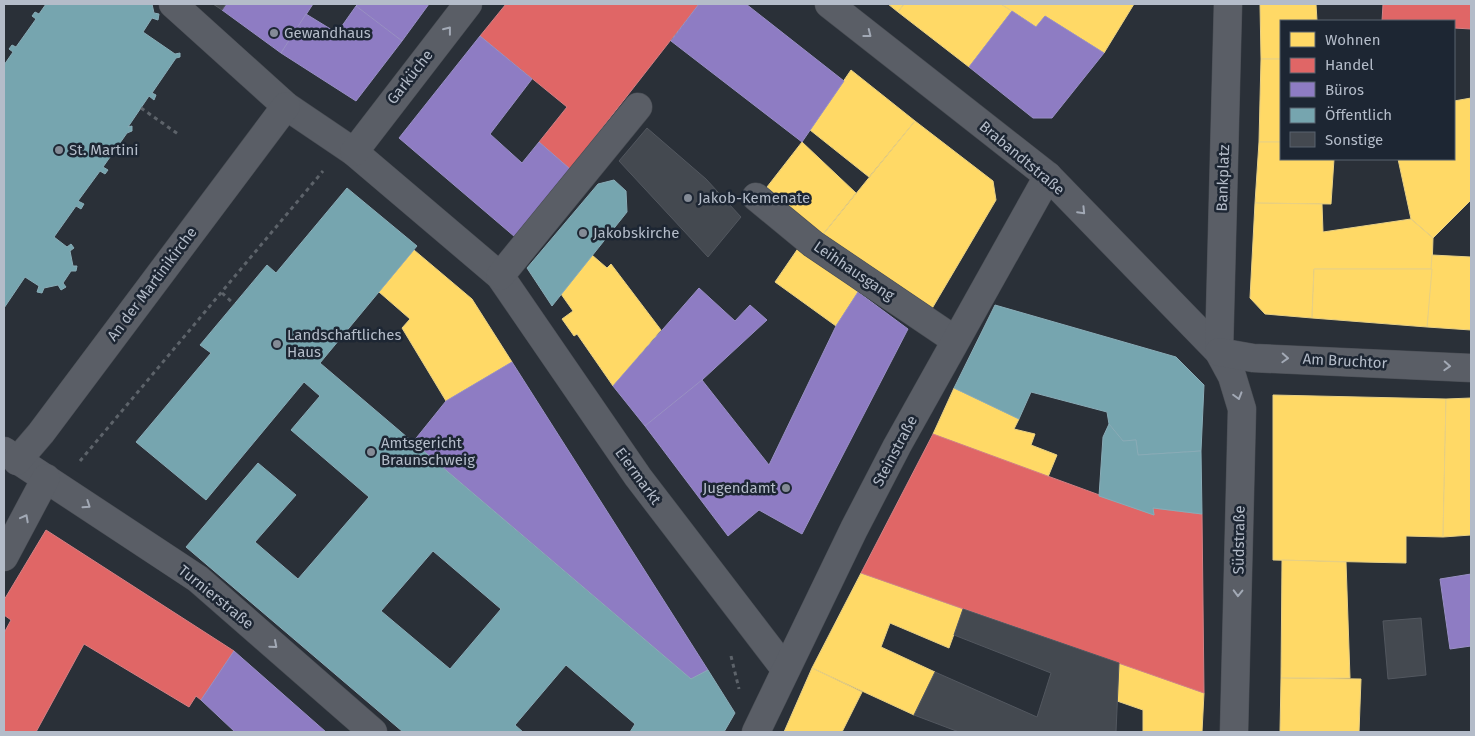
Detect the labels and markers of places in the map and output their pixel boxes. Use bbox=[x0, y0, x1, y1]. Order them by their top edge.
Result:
place label: Gewandhaus bbox=[284, 24, 371, 42]
marker: Gewandhaus bbox=[268, 27, 280, 39]
place label: St. Martini bbox=[69, 141, 139, 159]
marker: St. Martini bbox=[53, 144, 65, 156]
place label: Jakob-Kemenate bbox=[698, 189, 810, 207]
marker: Jakob-Kemenate bbox=[682, 192, 694, 204]
place label: Jakobskirche bbox=[593, 224, 679, 242]
marker: Jakobskirche bbox=[577, 227, 589, 239]
place label: Landschaftliches Haus bbox=[287, 326, 401, 361]
marker: Landschaftliches Haus bbox=[271, 338, 283, 350]
place label: Amtsgericht Braunschweig bbox=[381, 434, 475, 469]
marker: Amtsgericht Braunschweig bbox=[365, 446, 377, 458]
place label: Jugendamt bbox=[703, 479, 777, 497]
marker: Jugendamt bbox=[780, 482, 792, 494]

